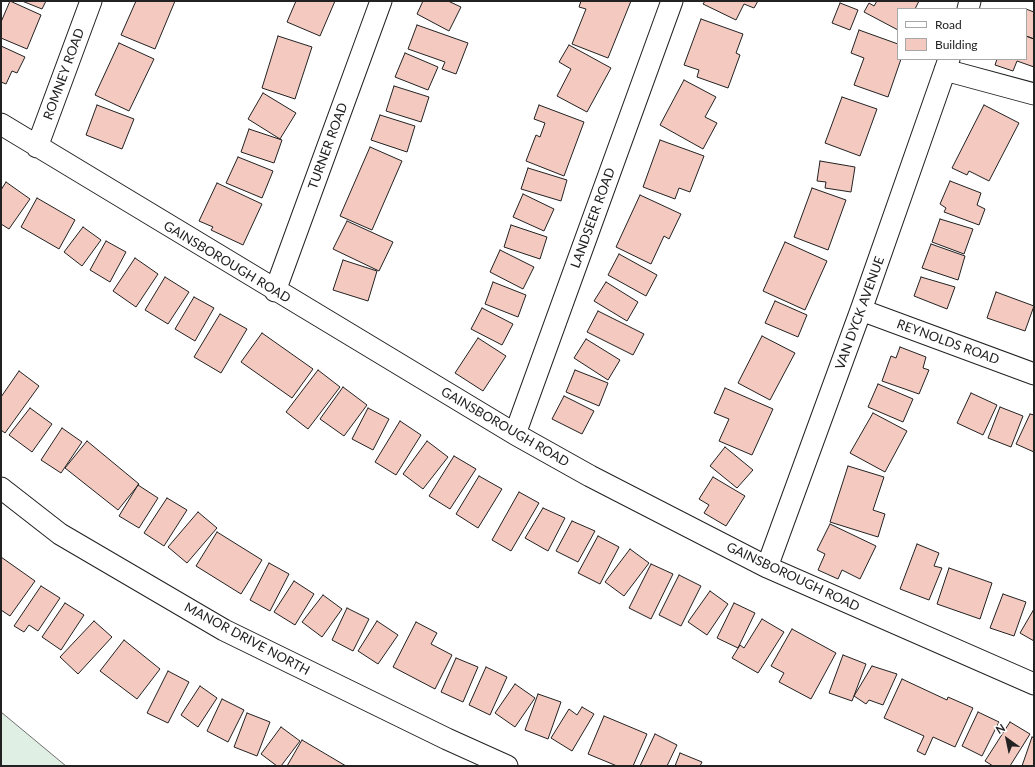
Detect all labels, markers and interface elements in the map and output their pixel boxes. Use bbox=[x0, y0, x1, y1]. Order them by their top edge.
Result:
legend bbox=[897, 8, 1027, 60]
text: Road bbox=[935, 17, 962, 32]
street label: ROMNEY ROAD bbox=[40, 26, 88, 122]
text: Building bbox=[935, 37, 978, 52]
street label: TURNER ROAD bbox=[305, 100, 351, 192]
street label: LANDSEER ROAD bbox=[568, 166, 618, 270]
street label: GAINSBOROUGH ROAD bbox=[161, 218, 293, 306]
street label: VAN DYCK AVENUE bbox=[832, 254, 888, 372]
street label: REYNOLDS ROAD bbox=[895, 316, 1001, 368]
street label: GAINSBOROUGH ROAD bbox=[438, 384, 572, 470]
street label: GAINSBOROUGH ROAD bbox=[724, 539, 862, 615]
street label: MANOR DRIVE NORTH bbox=[182, 599, 312, 679]
north arrow bbox=[987, 719, 1027, 759]
text: N bbox=[993, 721, 1007, 736]

